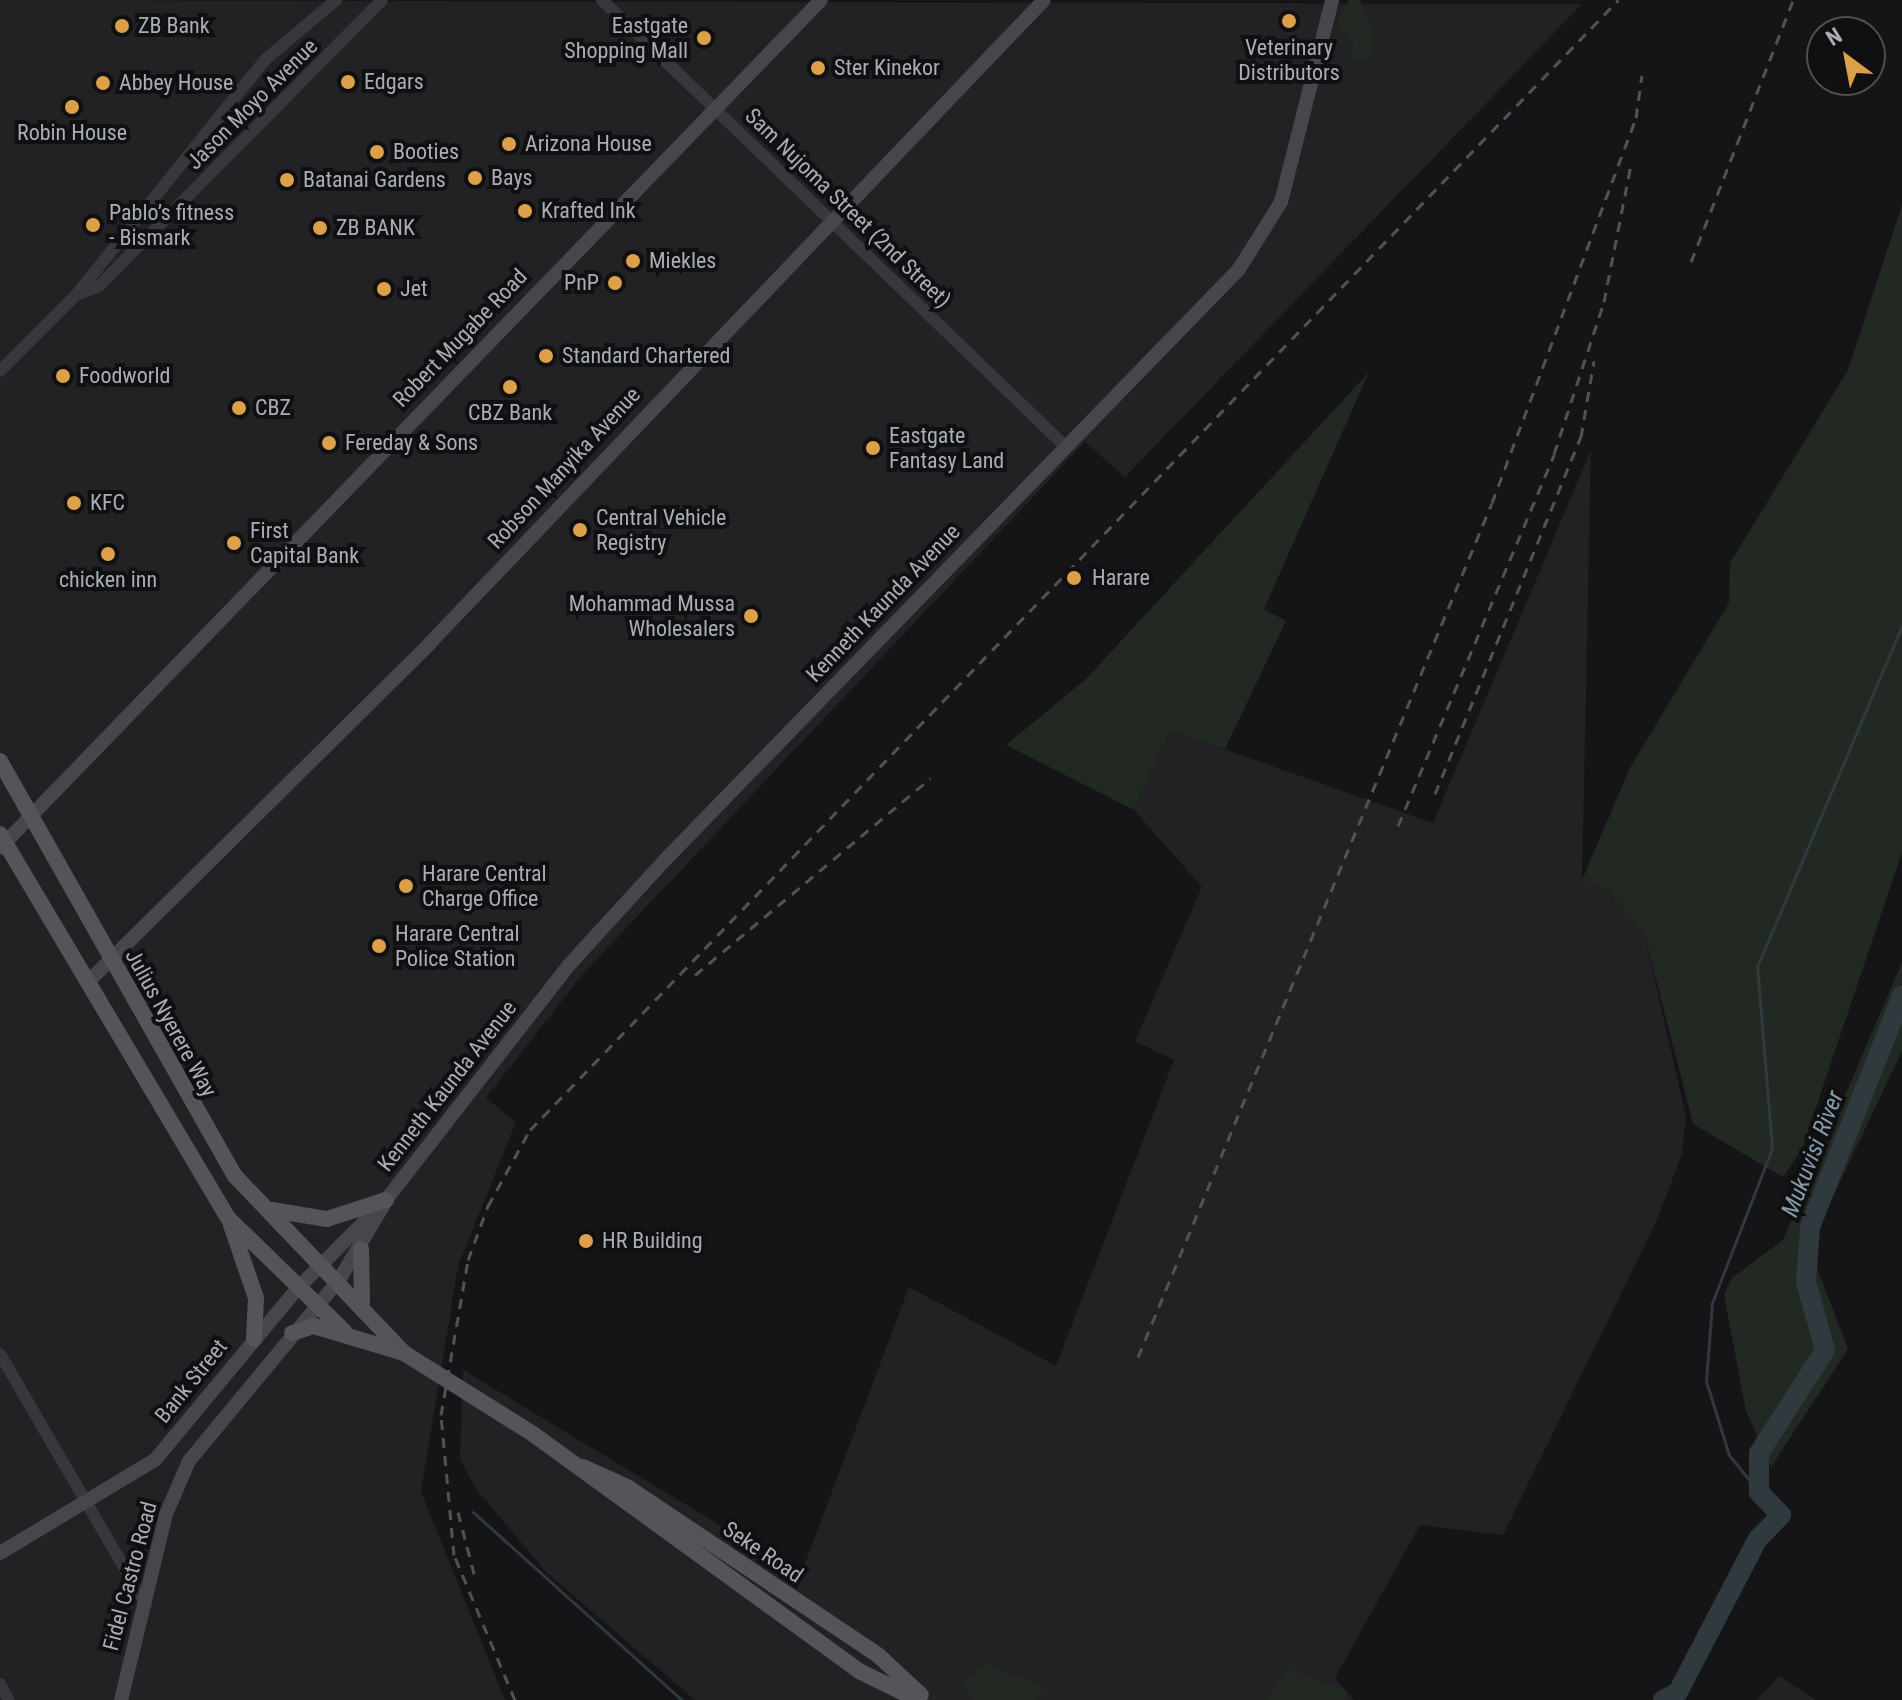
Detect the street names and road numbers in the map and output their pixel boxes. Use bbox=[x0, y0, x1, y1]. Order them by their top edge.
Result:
street label: Jason Moyo Avenue bbox=[181, 33, 323, 175]
street label: Sam Nujoma Street (2nd Street) bbox=[740, 103, 956, 313]
street label: Robert Mugabe Road bbox=[387, 263, 533, 413]
street label: Robson Manyika Avenue bbox=[482, 382, 646, 554]
street label: Kenneth Kaunda Avenue bbox=[801, 518, 965, 688]
street label: Julius Nyerere Way bbox=[120, 945, 222, 1101]
street label: Kenneth Kaunda Avenue bbox=[372, 995, 522, 1177]
street label: Bank Street bbox=[149, 1334, 233, 1428]
street label: Fidel Castro Road bbox=[97, 1499, 163, 1653]
street label: Seke Road bbox=[718, 1516, 808, 1588]

